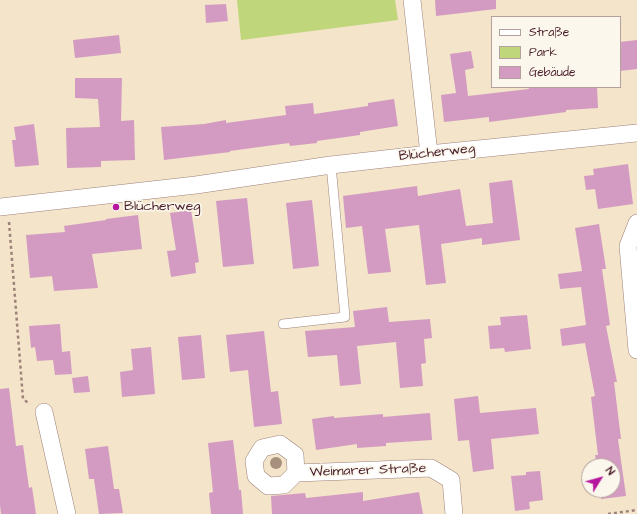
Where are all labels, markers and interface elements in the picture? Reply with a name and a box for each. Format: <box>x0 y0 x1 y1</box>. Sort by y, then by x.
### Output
legend <box>491 16 621 88</box>
text: Straße <box>529 24 569 41</box>
text: Park <box>529 44 557 61</box>
text: Gebäude <box>529 64 575 81</box>
street label: Blücherweg <box>398 141 476 165</box>
place label: Blücherweg <box>124 199 200 215</box>
marker: Blücherweg <box>111 202 121 212</box>
north arrow <box>581 458 621 498</box>
street label: Weimarer Straße <box>309 461 427 481</box>
text: N <box>602 464 618 478</box>

